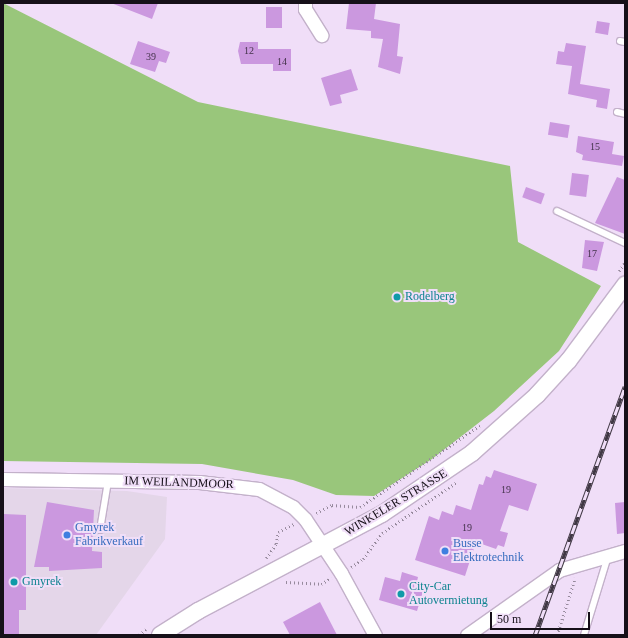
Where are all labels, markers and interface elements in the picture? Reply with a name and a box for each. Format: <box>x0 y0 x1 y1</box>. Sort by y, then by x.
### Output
house number: 12 <box>244 45 254 57</box>
house number: 39 <box>146 51 156 63</box>
house number: 14 <box>277 56 287 68</box>
house number: 15 <box>590 141 600 153</box>
house number: 17 <box>587 248 597 260</box>
place label: Rodelberg <box>405 290 455 304</box>
marker: Rodelberg <box>392 292 402 302</box>
street label: WINKELER STRASSE <box>342 467 450 539</box>
street label: IM WEILANDMOOR <box>124 474 234 492</box>
house number: 19 <box>501 484 511 496</box>
place label: Gmyrek Fabrikverkauf <box>75 521 143 549</box>
house number: 19 <box>462 522 472 534</box>
marker: Gmyrek Fabrikverkauf <box>62 530 72 540</box>
place label: Busse Elektrotechnik <box>453 537 524 565</box>
marker: Busse Elektrotechnik <box>440 546 450 556</box>
place label: Gmyrek <box>22 575 61 589</box>
marker: Gmyrek <box>9 577 19 587</box>
place label: City-Car Autovermietung <box>409 580 488 608</box>
marker: City-Car Autovermietung <box>396 589 406 599</box>
scale bar <box>492 604 592 630</box>
text: 50 m <box>497 612 521 626</box>

